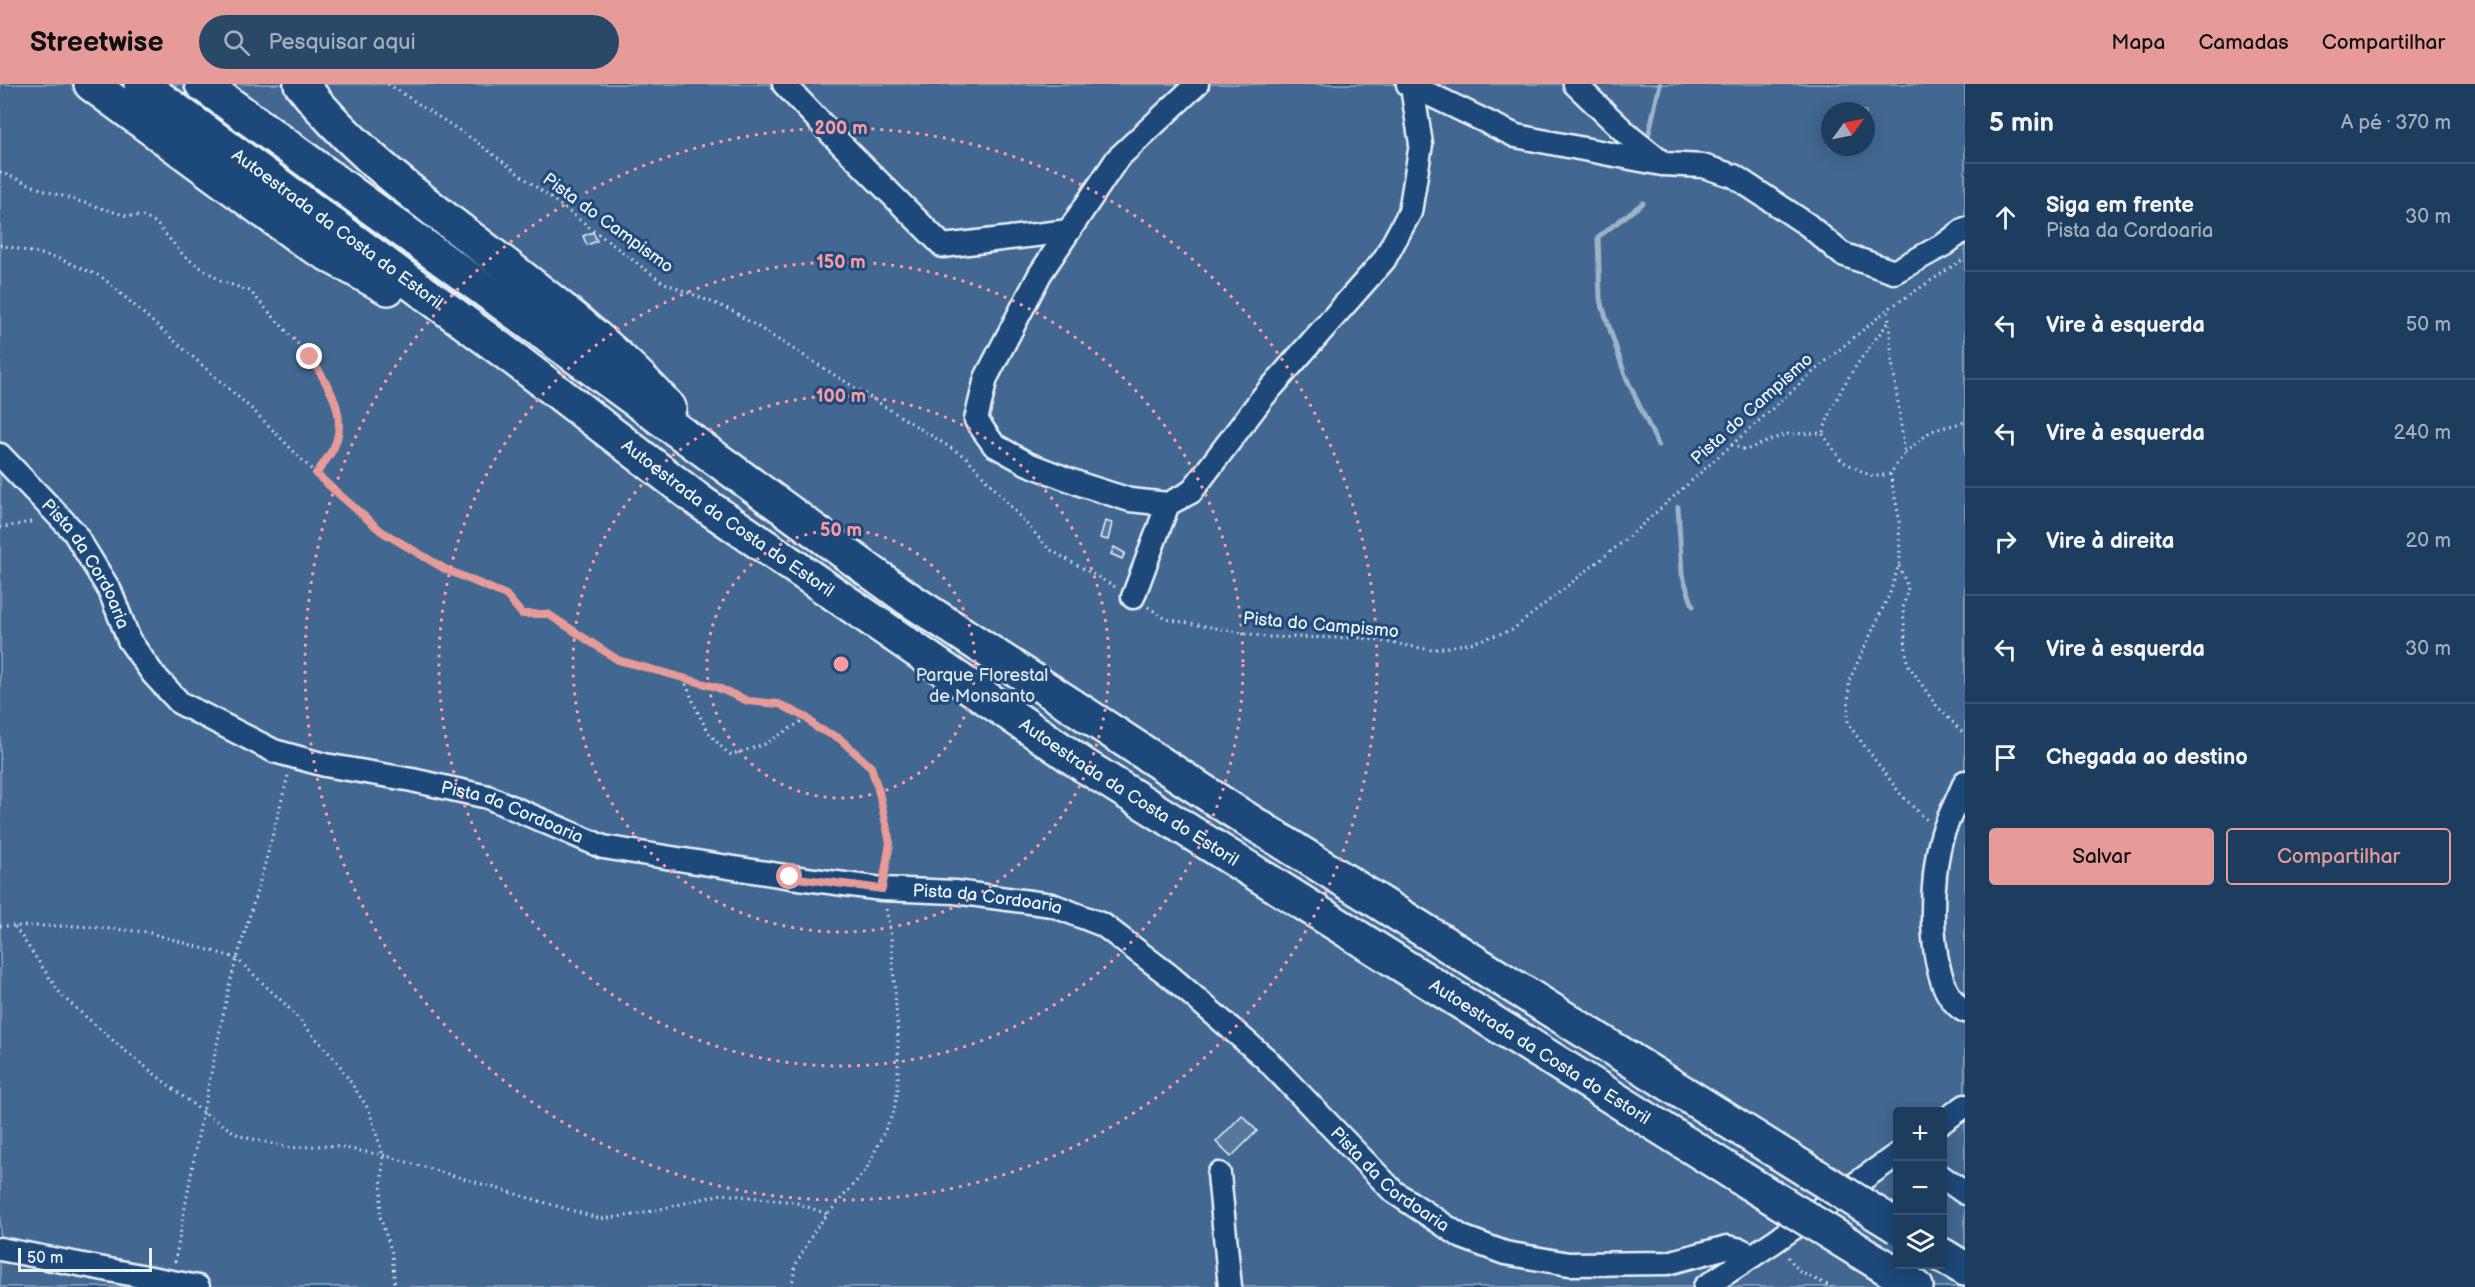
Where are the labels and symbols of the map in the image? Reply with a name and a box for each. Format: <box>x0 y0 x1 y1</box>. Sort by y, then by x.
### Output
north arrow <box>1821 102 1875 156</box>
text: 200 m <box>814 118 868 139</box>
street label: Autoestrada da Costa do Estoril <box>228 144 447 313</box>
street label: Pista do Campismo <box>539 169 677 277</box>
text: 150 m <box>816 252 866 273</box>
route end <box>296 343 322 369</box>
street label: Pista do Campismo <box>1687 349 1817 469</box>
text: 100 m <box>816 386 866 407</box>
street label: Autoestrada da Costa do Estoril <box>617 435 838 601</box>
street label: Pista da Cordoaria <box>37 494 134 632</box>
text: 50 m <box>820 520 862 541</box>
street label: Pista do Campismo <box>1242 608 1400 642</box>
centre of rings <box>831 654 851 674</box>
park label: Parque Florestal de Monsanto <box>916 665 1048 707</box>
street label: Autoestrada da Costa do Estoril <box>1015 714 1243 870</box>
street label: Pista da Cordoaria <box>439 776 587 848</box>
route start <box>776 863 802 889</box>
street label: Pista da Cordoaria <box>912 880 1066 919</box>
street label: Autoestrada da Costa do Estoril <box>1426 975 1654 1129</box>
street label: Pista da Cordoaria <box>1326 1122 1453 1236</box>
scale bar <box>18 1245 152 1272</box>

